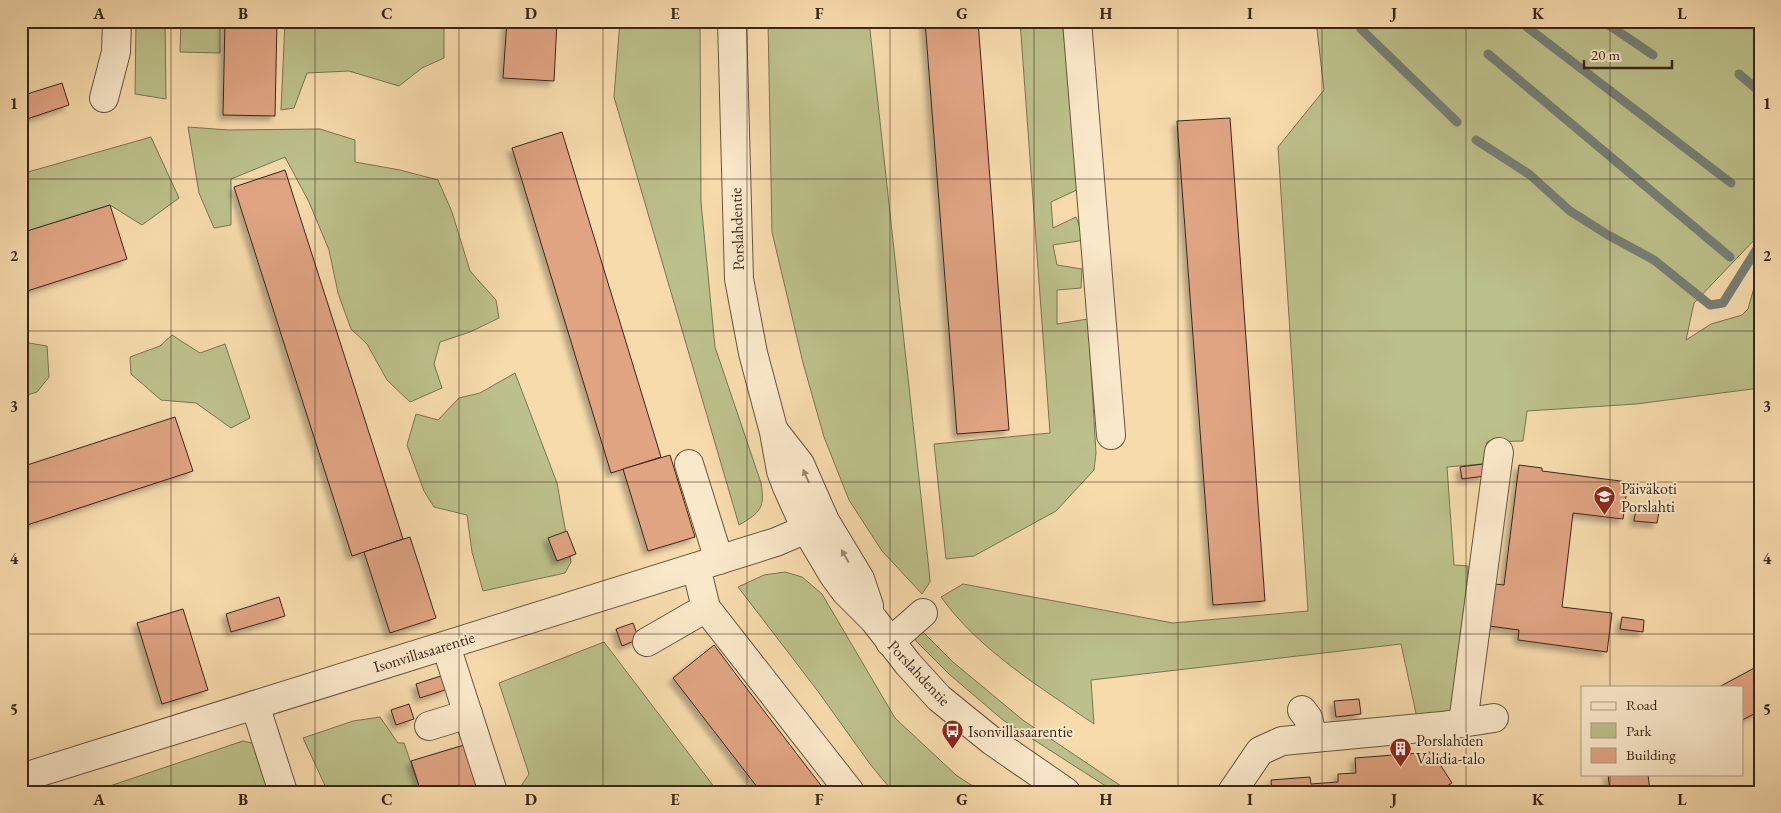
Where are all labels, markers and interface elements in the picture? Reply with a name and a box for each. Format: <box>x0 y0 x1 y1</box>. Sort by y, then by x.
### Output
text: A <box>92 3 105 24</box>
text: B <box>238 3 248 24</box>
text: C <box>381 3 393 24</box>
text: D <box>525 3 537 24</box>
text: E <box>670 3 680 24</box>
text: F <box>815 3 824 24</box>
text: G <box>956 3 968 24</box>
text: H <box>1100 3 1113 24</box>
text: I <box>1247 3 1253 24</box>
text: J <box>1389 3 1397 24</box>
text: K <box>1532 3 1545 24</box>
text: L <box>1677 3 1687 24</box>
scale bar <box>1584 38 1671 70</box>
text: 20 m <box>1591 45 1620 64</box>
text: 1 <box>10 93 18 114</box>
text: 1 <box>1763 93 1771 114</box>
street label: Porslahdentie <box>725 187 749 271</box>
text: 2 <box>10 245 19 266</box>
text: 2 <box>1763 245 1772 266</box>
text: 3 <box>10 396 18 417</box>
text: 3 <box>1763 396 1771 417</box>
one-way arrow <box>801 469 809 483</box>
place label: Päiväkoti Porslahti <box>1621 478 1677 517</box>
school or university icon: Päiväkoti Porslahti <box>1593 485 1617 516</box>
text: 4 <box>10 548 19 569</box>
one-way arrow <box>841 548 849 563</box>
text: 4 <box>1763 548 1772 569</box>
street label: Isonvillasaarentie <box>371 627 477 677</box>
street label: Porslahdentie <box>883 636 955 710</box>
legend <box>1581 686 1744 776</box>
text: Road <box>1626 695 1658 714</box>
text: 5 <box>10 699 18 720</box>
text: 5 <box>1763 699 1771 720</box>
bus stop icon: Isonvillasaarentie <box>940 719 964 750</box>
place label: Isonvillasaarentie <box>968 721 1073 742</box>
text: Park <box>1626 721 1653 740</box>
place label: Porslahden Validia-talo <box>1416 730 1485 769</box>
building icon: Porslahden Validia-talo <box>1388 737 1412 768</box>
text: Building <box>1626 745 1676 764</box>
text: A <box>92 789 105 810</box>
text: B <box>238 789 248 810</box>
text: C <box>381 789 393 810</box>
text: D <box>525 789 537 810</box>
text: E <box>670 789 680 810</box>
text: F <box>815 789 824 810</box>
text: G <box>956 789 968 810</box>
text: H <box>1100 789 1113 810</box>
text: I <box>1247 789 1253 810</box>
text: J <box>1389 789 1397 810</box>
text: K <box>1532 789 1545 810</box>
text: L <box>1677 789 1687 810</box>

